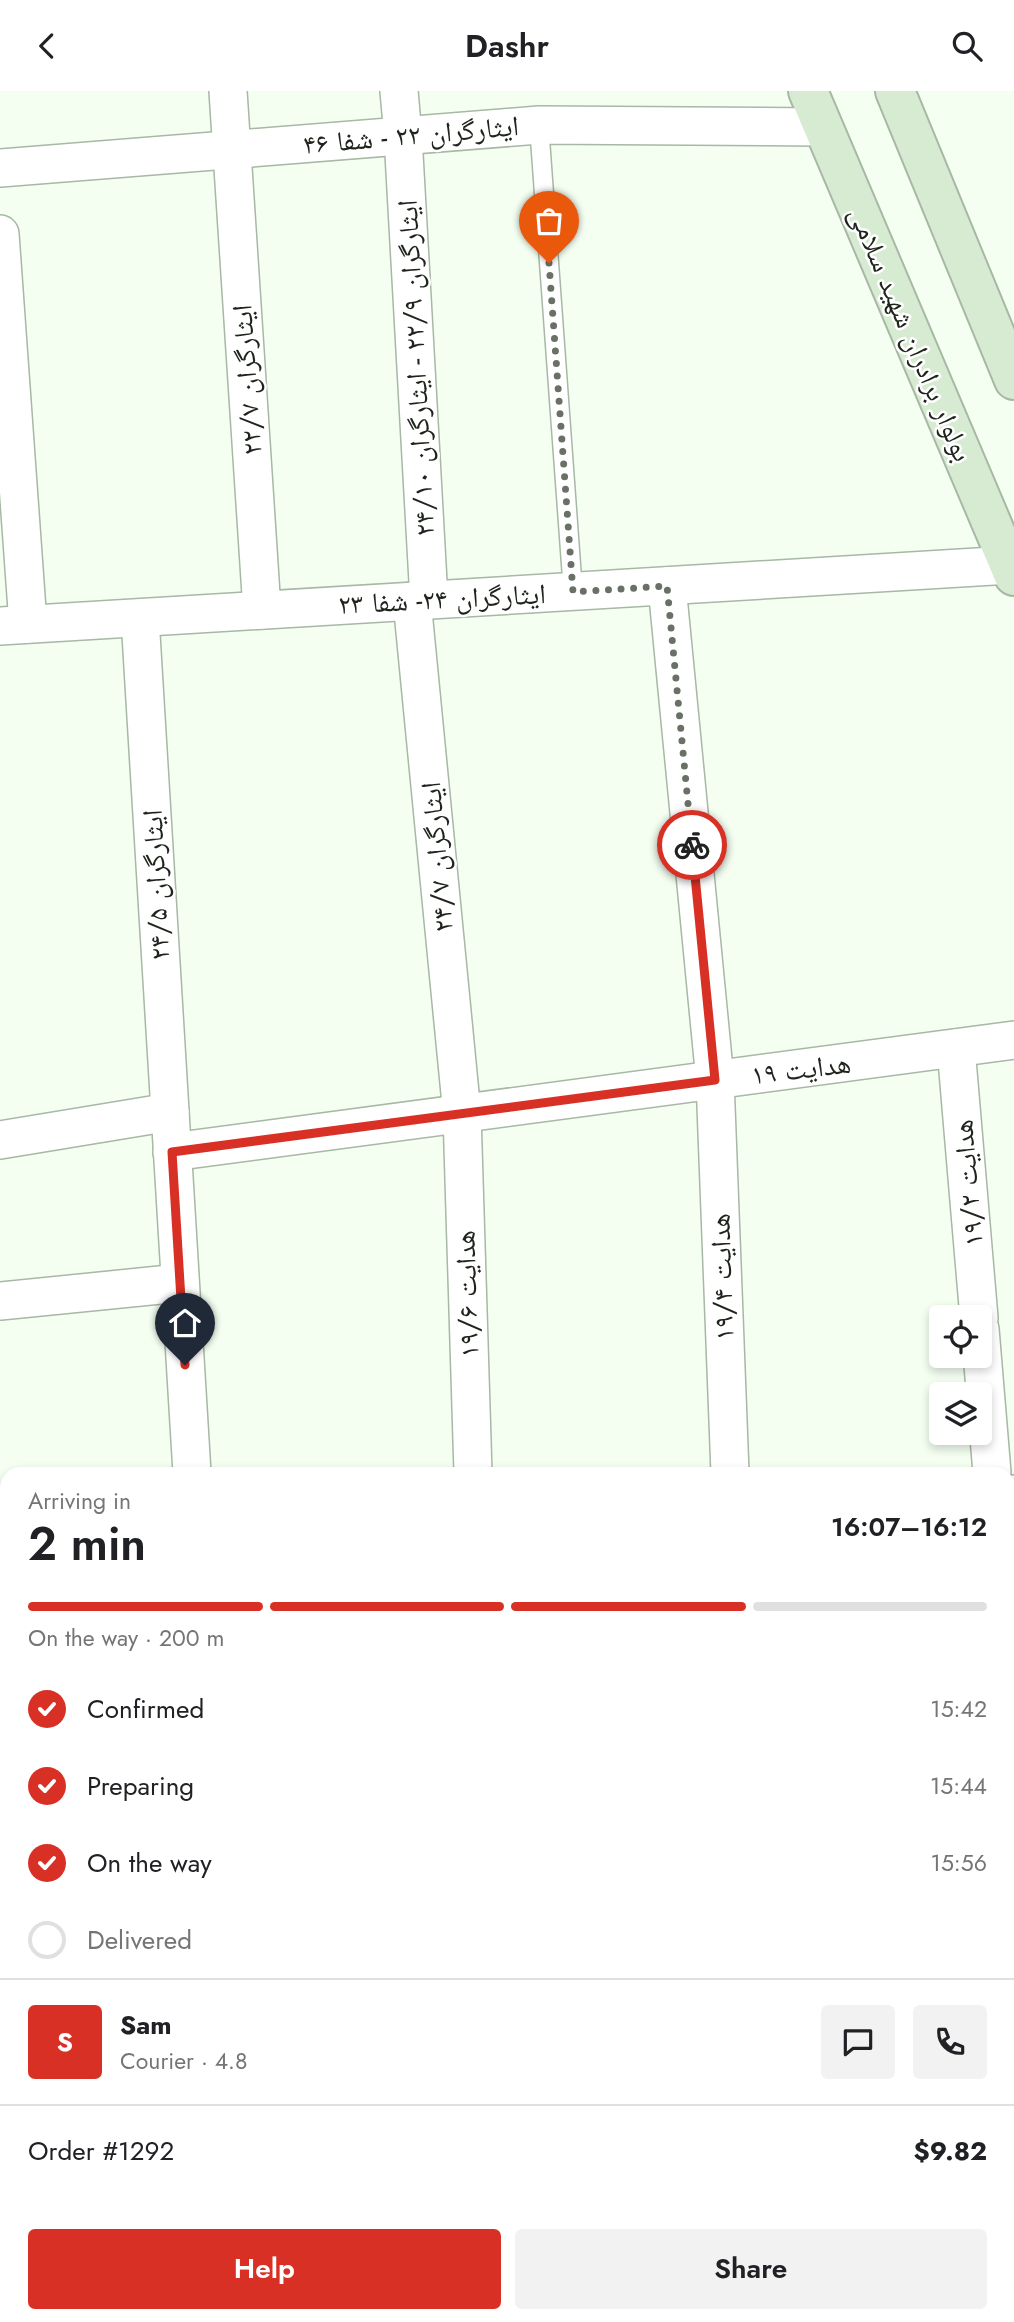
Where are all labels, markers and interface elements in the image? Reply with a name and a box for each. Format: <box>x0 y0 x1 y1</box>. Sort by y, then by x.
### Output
text: Dashr <box>465 23 549 69</box>
icon: back <box>28 27 66 65</box>
icon: search <box>948 27 986 65</box>
street label: ایثارگران ۲۲ - شفا ۴۶ <box>301 105 521 165</box>
pin <box>519 191 579 263</box>
street label: ایثارگران ۲۲/۹ - ایثارگران ۲۴/۱۰ <box>387 199 445 537</box>
street label: بولوار برادران شهید سلامی <box>839 200 983 468</box>
icon: bag <box>530 202 568 240</box>
street label: ایثارگران ۲۲/۷ <box>221 303 273 457</box>
street label: ایثارگران ۲۴- شفا ۲۳ <box>337 573 547 625</box>
street label: ایثارگران ۲۴/۷ <box>410 780 464 934</box>
street label: ایثارگران ۲۴/۵ <box>132 809 180 961</box>
courier <box>657 810 727 880</box>
icon: bike <box>673 826 711 864</box>
street label: هدایت ۱۹ <box>749 1043 853 1095</box>
street label: هدایت ۱۹/۲ <box>942 1118 994 1248</box>
street label: هدایت ۱۹/۴ <box>699 1213 745 1341</box>
street label: هدایت ۱۹/۶ <box>444 1230 490 1358</box>
pin <box>155 1293 215 1365</box>
icon: home <box>166 1304 204 1342</box>
map controls <box>929 1305 992 1445</box>
button: locate <box>929 1305 992 1368</box>
button: layers <box>929 1382 992 1445</box>
text: Arriving in <box>28 1484 131 1518</box>
text: 16:07–16:12 <box>831 1508 987 1546</box>
text: 2 min <box>28 1511 146 1577</box>
text: On the way · 200 m <box>28 1621 224 1655</box>
icon: check <box>28 1690 66 1728</box>
text: Confirmed <box>87 1690 204 1728</box>
text: 15:42 <box>930 1692 987 1726</box>
icon: check <box>28 1767 66 1805</box>
text: Preparing <box>87 1767 194 1805</box>
text: 15:44 <box>930 1769 987 1803</box>
icon: check <box>28 1844 66 1882</box>
text: On the way <box>87 1844 212 1882</box>
text: 15:56 <box>931 1846 987 1880</box>
text: Delivered <box>87 1921 192 1959</box>
button: chat <box>821 2005 895 2079</box>
button: phone <box>913 2005 987 2079</box>
text: Sam <box>120 2006 172 2044</box>
text: S <box>57 2023 73 2061</box>
text: Courier · 4.8 <box>120 2044 248 2078</box>
text: Order #1292 <box>28 2132 174 2170</box>
text: $9.82 <box>914 2132 987 2170</box>
button: Help <box>28 2229 501 2309</box>
button: Share <box>515 2229 987 2309</box>

